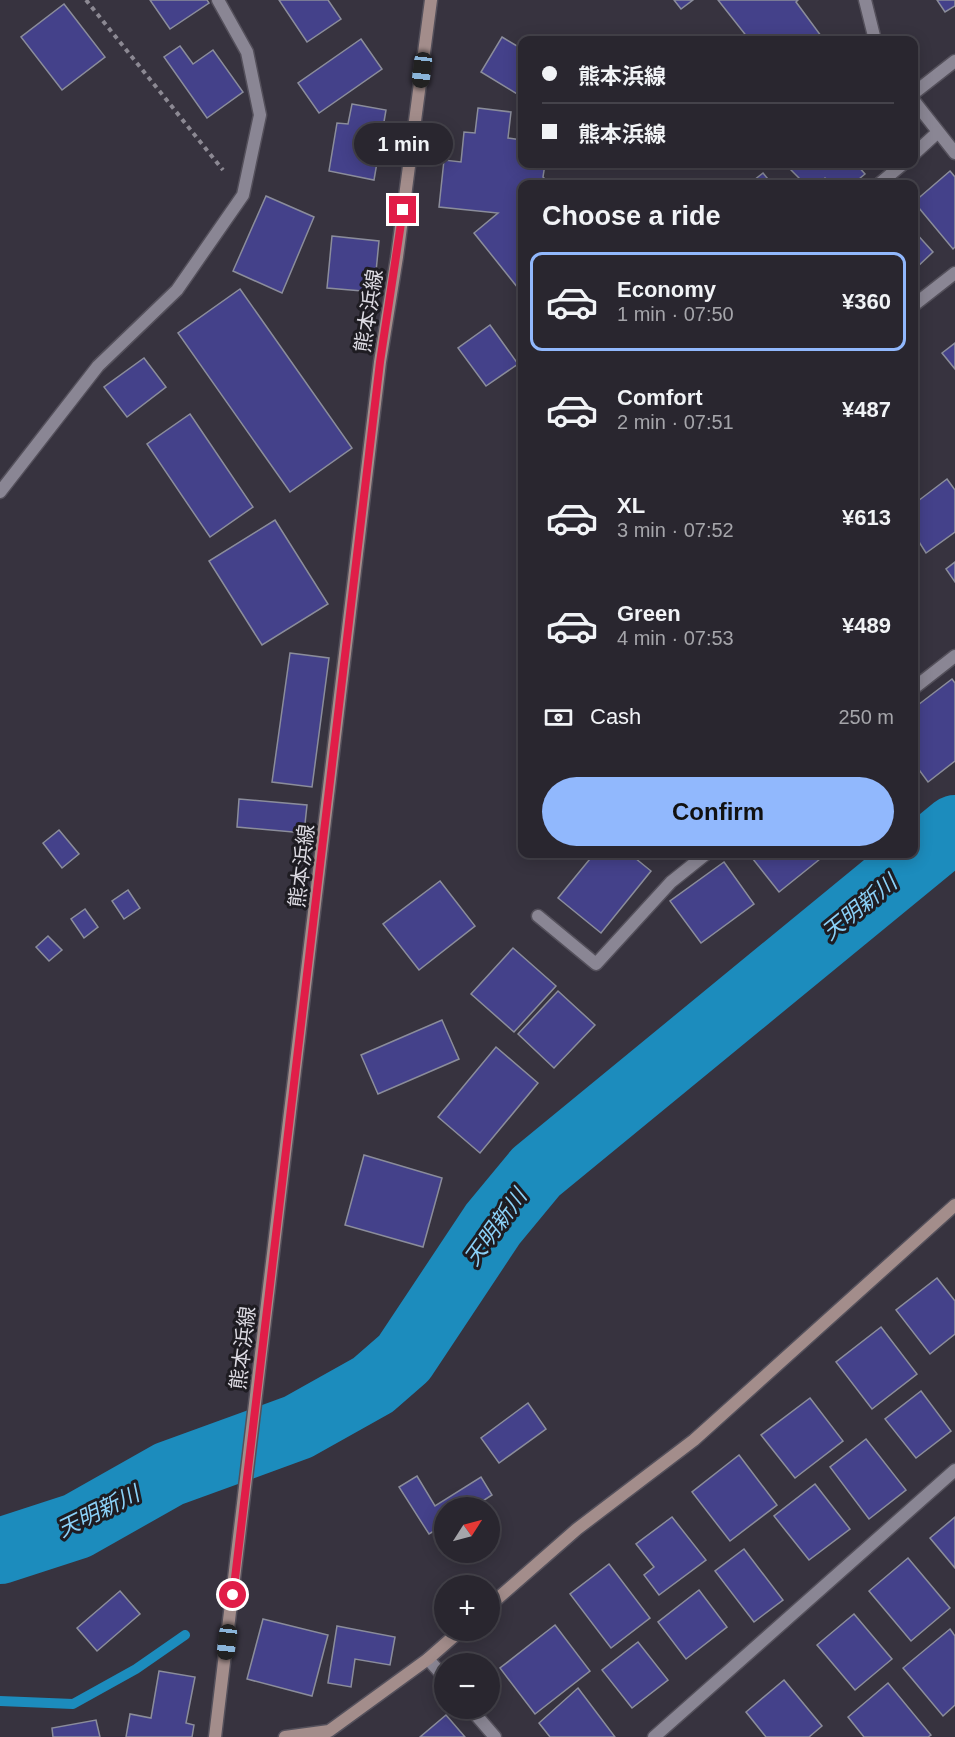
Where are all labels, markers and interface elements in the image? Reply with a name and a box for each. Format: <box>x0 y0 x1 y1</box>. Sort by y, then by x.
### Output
car <box>411 51 433 89</box>
text: 熊本浜線 <box>578 64 666 89</box>
text: 熊本浜線 <box>578 122 666 147</box>
callout: 1 min <box>354 123 452 165</box>
text: 1 min <box>377 133 430 155</box>
route end <box>389 196 416 223</box>
text: Choose a ride <box>542 201 721 231</box>
street label: 熊本浜線 <box>351 268 386 354</box>
icon: car <box>545 275 599 329</box>
text: Economy <box>617 277 716 302</box>
text: ¥360 <box>842 289 891 314</box>
text: 1 min · 07:50 <box>617 303 734 325</box>
icon: car <box>545 383 599 437</box>
text: Comfort <box>617 385 703 410</box>
text: ¥487 <box>842 397 891 422</box>
text: 2 min · 07:51 <box>617 411 734 433</box>
icon: car <box>545 491 599 545</box>
text: XL <box>617 493 645 518</box>
text: ¥613 <box>842 505 891 530</box>
text: 3 min · 07:52 <box>617 519 734 541</box>
icon: car <box>545 599 599 653</box>
text: Green <box>617 601 681 626</box>
text: ¥489 <box>842 613 891 638</box>
text: 4 min · 07:53 <box>617 627 734 649</box>
icon: cash <box>542 701 575 734</box>
text: Cash <box>590 704 641 729</box>
text: 250 m <box>838 706 894 728</box>
button: Confirm <box>542 777 894 846</box>
street label: 熊本浜線 <box>285 823 318 909</box>
water label: 天明新川 <box>817 869 903 945</box>
water label: 天明新川 <box>459 1183 533 1270</box>
street label: 熊本浜線 <box>226 1305 259 1391</box>
water label: 天明新川 <box>53 1480 145 1542</box>
north arrow <box>434 1497 500 1563</box>
map controls <box>434 1497 500 1719</box>
button: + <box>434 1575 500 1641</box>
route start <box>219 1581 246 1608</box>
car <box>216 1623 238 1661</box>
button: − <box>434 1653 500 1719</box>

